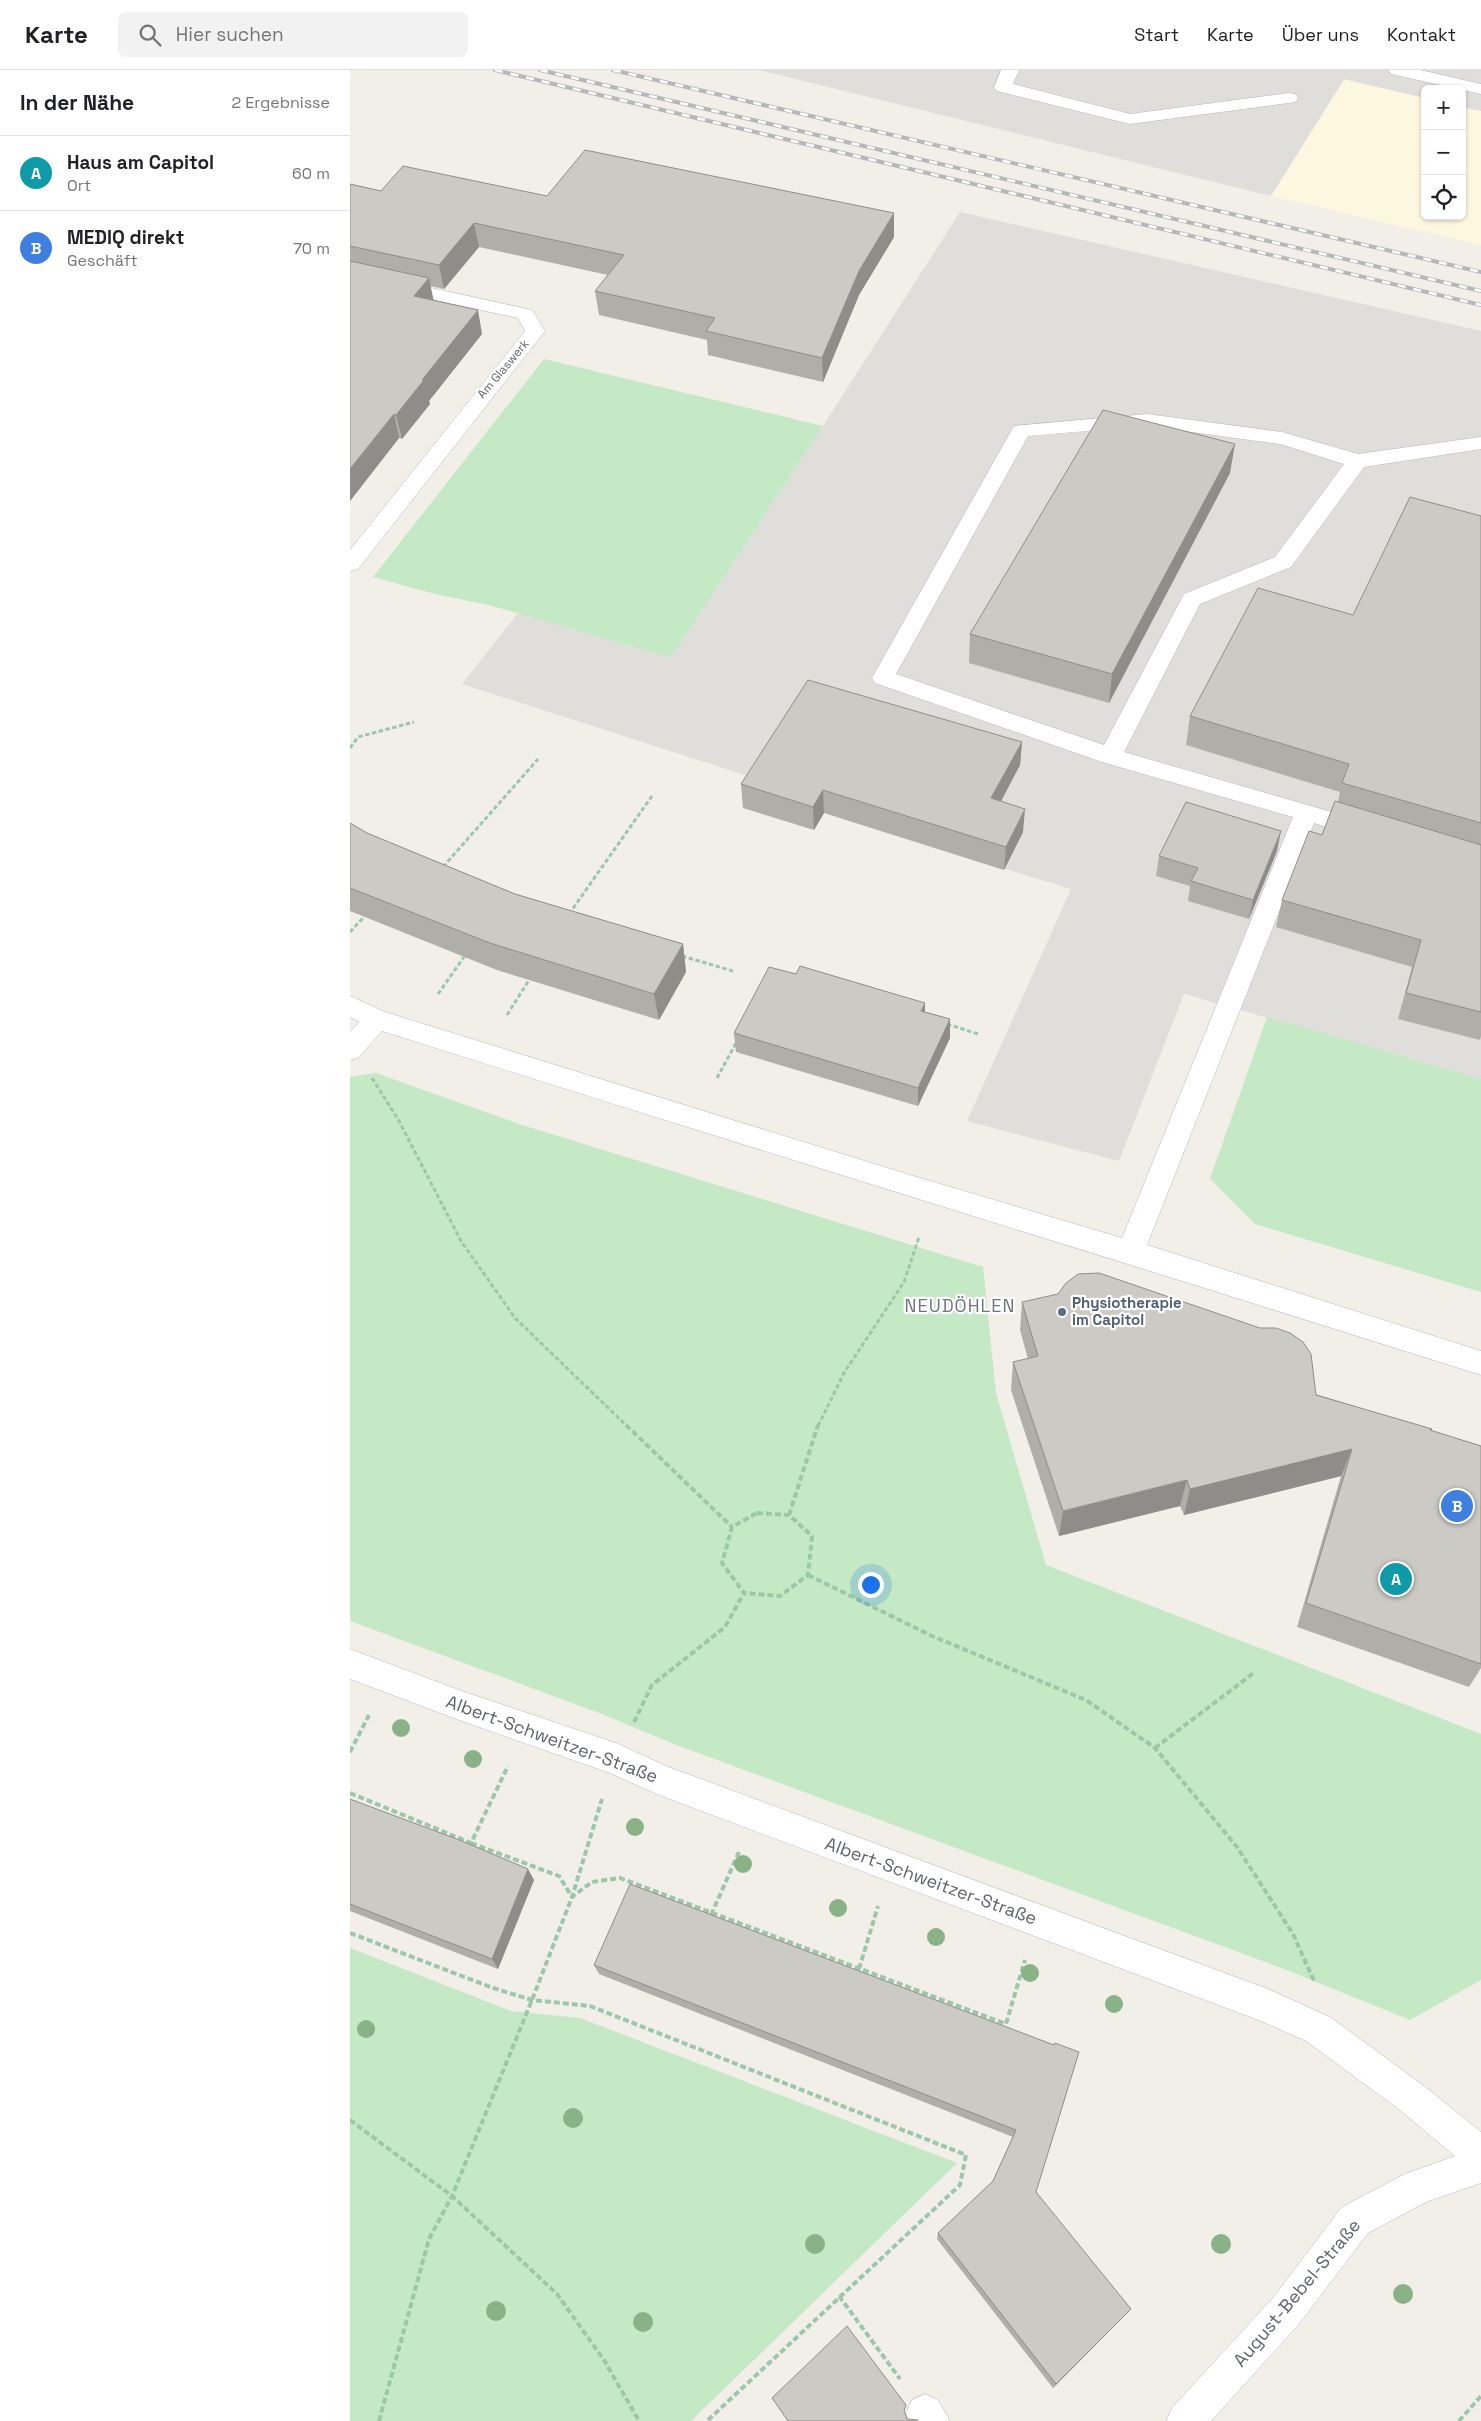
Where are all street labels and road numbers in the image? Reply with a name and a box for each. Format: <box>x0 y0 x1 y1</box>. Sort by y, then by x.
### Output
street label: Am Glaswerk <box>474 336 533 402</box>
street label: Albert-Schweitzer-Straße <box>443 1689 661 1788</box>
street label: Albert-Schweitzer-Straße <box>822 1831 1040 1930</box>
street label: August-Bebel-Straße <box>1228 2214 1365 2371</box>

